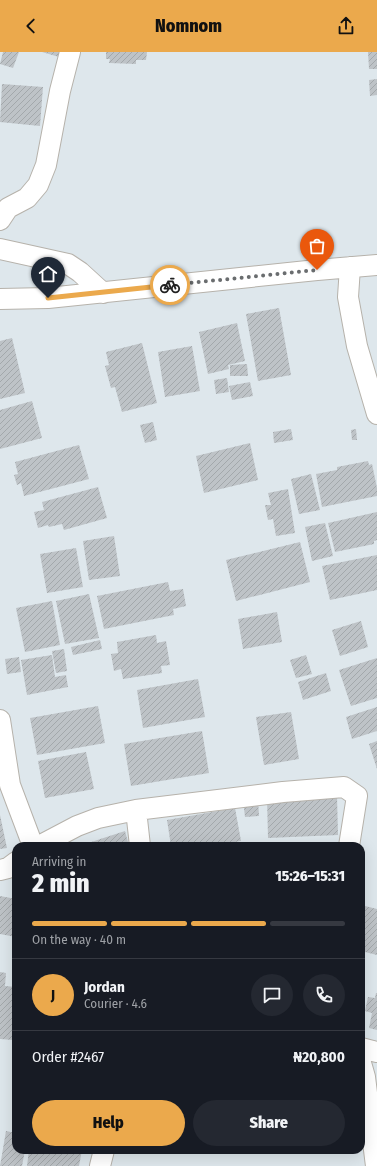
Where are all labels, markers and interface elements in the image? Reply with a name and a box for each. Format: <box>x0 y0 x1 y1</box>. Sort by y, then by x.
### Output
icon: back <box>20 15 42 37</box>
text: Nomnom <box>155 15 222 37</box>
icon: share <box>335 15 357 37</box>
pin <box>300 229 334 270</box>
icon: bag <box>306 235 328 257</box>
pin <box>31 257 65 298</box>
icon: home <box>37 263 59 285</box>
courier <box>150 265 190 305</box>
icon: bike <box>159 274 181 296</box>
text: Arriving in <box>32 854 86 869</box>
text: 15:26–15:31 <box>275 867 345 885</box>
text: 2 min <box>32 868 90 899</box>
text: On the way · 40 m <box>32 932 126 947</box>
button: chat <box>251 974 293 1016</box>
button: phone <box>303 974 345 1016</box>
text: Jordan <box>84 978 125 996</box>
text: J <box>51 986 55 1004</box>
text: Courier · 4.6 <box>84 996 147 1011</box>
text: Order #2467 <box>32 1048 104 1066</box>
text: ₦20,800 <box>293 1048 345 1066</box>
button: Help <box>32 1100 185 1146</box>
button: Share <box>193 1100 345 1146</box>

